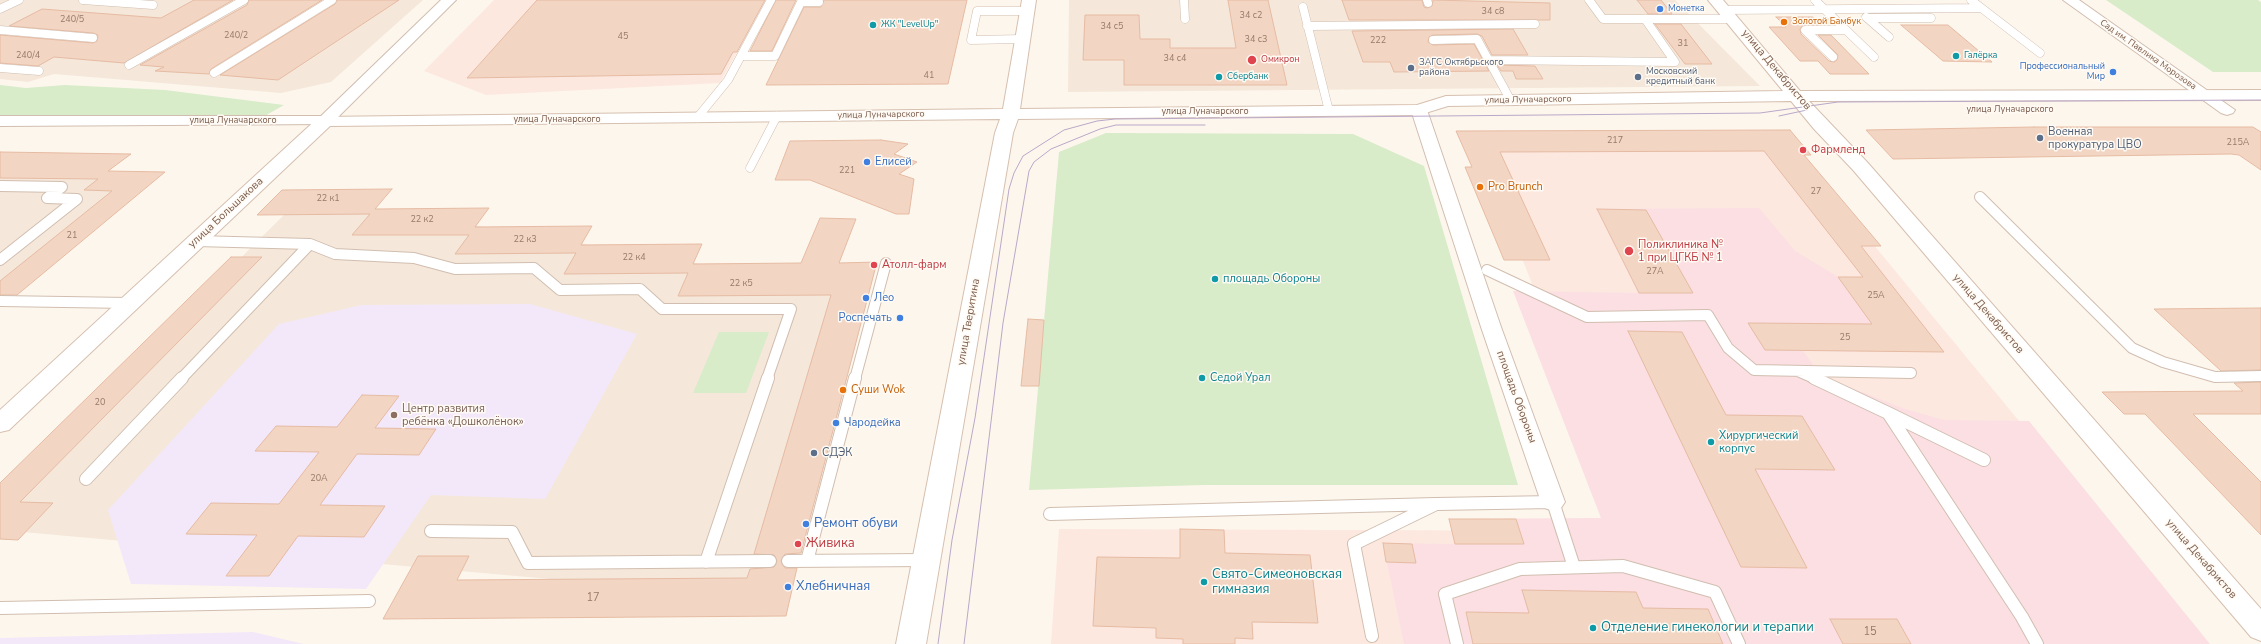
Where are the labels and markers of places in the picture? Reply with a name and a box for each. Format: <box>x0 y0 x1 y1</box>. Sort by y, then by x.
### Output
marker: Монетка <box>1655 4 1665 14</box>
place label: Монетка <box>1668 4 1705 14</box>
marker: Золотой Бамбук <box>1779 17 1789 27</box>
place label: Золотой Бамбук <box>1792 17 1861 27</box>
marker: ЖК "LevelUp" <box>868 20 878 30</box>
place label: ЖК "LevelUp" <box>881 20 938 30</box>
marker: Галёрка <box>1951 51 1961 61</box>
place label: Галёрка <box>1964 51 1997 61</box>
marker: Омикрон <box>1246 54 1258 66</box>
place label: Омикрон <box>1261 55 1300 65</box>
place label: ЗАГС Октябрьского района <box>1419 58 1503 79</box>
place label: Профессиональный Мир <box>2020 62 2105 83</box>
marker: ЗАГС Октябрьского района <box>1406 63 1416 73</box>
place label: Московский кредитный банк <box>1646 67 1715 88</box>
marker: Профессиональный Мир <box>2108 67 2118 77</box>
marker: Сбербанк <box>1214 72 1224 82</box>
place label: Сбербанк <box>1227 72 1268 82</box>
marker: Московский кредитный банк <box>1633 72 1643 82</box>
place label: Военная прокуратура ЦВО <box>2048 125 2142 151</box>
marker: Военная прокуратура ЦВО <box>2035 133 2045 143</box>
place label: Фармленд <box>1811 143 1865 157</box>
marker: Фармленд <box>1798 145 1808 155</box>
place label: Елисей <box>875 155 912 169</box>
marker: Елисей <box>862 157 872 167</box>
place label: Pro Brunch <box>1488 180 1543 194</box>
marker: Pro Brunch <box>1475 182 1485 192</box>
place label: Поликлиника № 1 при ЦГКБ № 1 <box>1638 238 1723 264</box>
marker: Поликлиника № 1 при ЦГКБ № 1 <box>1623 245 1635 257</box>
place label: Атолл-фарм <box>882 258 946 272</box>
marker: Атолл-фарм <box>869 260 879 270</box>
place label: площадь Обороны <box>1223 272 1320 286</box>
marker: площадь Обороны <box>1210 274 1220 284</box>
place label: Лео <box>874 291 894 305</box>
marker: Лео <box>861 293 871 303</box>
place label: Роспечать <box>839 311 892 325</box>
marker: Роспечать <box>895 313 905 323</box>
place label: Седой Урал <box>1210 371 1271 385</box>
marker: Седой Урал <box>1197 373 1207 383</box>
place label: Суши Wok <box>851 383 905 397</box>
marker: Суши Wok <box>838 385 848 395</box>
place label: Центр развития ребёнка «Дошколёнок» <box>402 402 524 428</box>
marker: Центр развития ребёнка «Дошколёнок» <box>389 410 399 420</box>
place label: Чародейка <box>844 416 901 430</box>
marker: Чародейка <box>831 418 841 428</box>
place label: Хирургический корпус <box>1719 429 1798 455</box>
marker: Хирургический корпус <box>1706 437 1716 447</box>
place label: СДЭК <box>822 446 852 460</box>
marker: СДЭК <box>809 448 819 458</box>
place label: Ремонт обуви <box>814 516 898 532</box>
marker: Ремонт обуви <box>801 519 811 529</box>
place label: Живика <box>806 536 855 552</box>
marker: Живика <box>793 539 803 549</box>
place label: Свято-Симеоновская гимназия <box>1212 567 1342 598</box>
marker: Свято-Симеоновская гимназия <box>1199 577 1209 587</box>
place label: Хлебничная <box>796 579 870 595</box>
marker: Хлебничная <box>783 582 793 592</box>
place label: Отделение гинекологии и терапии <box>1601 620 1814 636</box>
marker: Отделение гинекологии и терапии <box>1588 623 1598 633</box>

